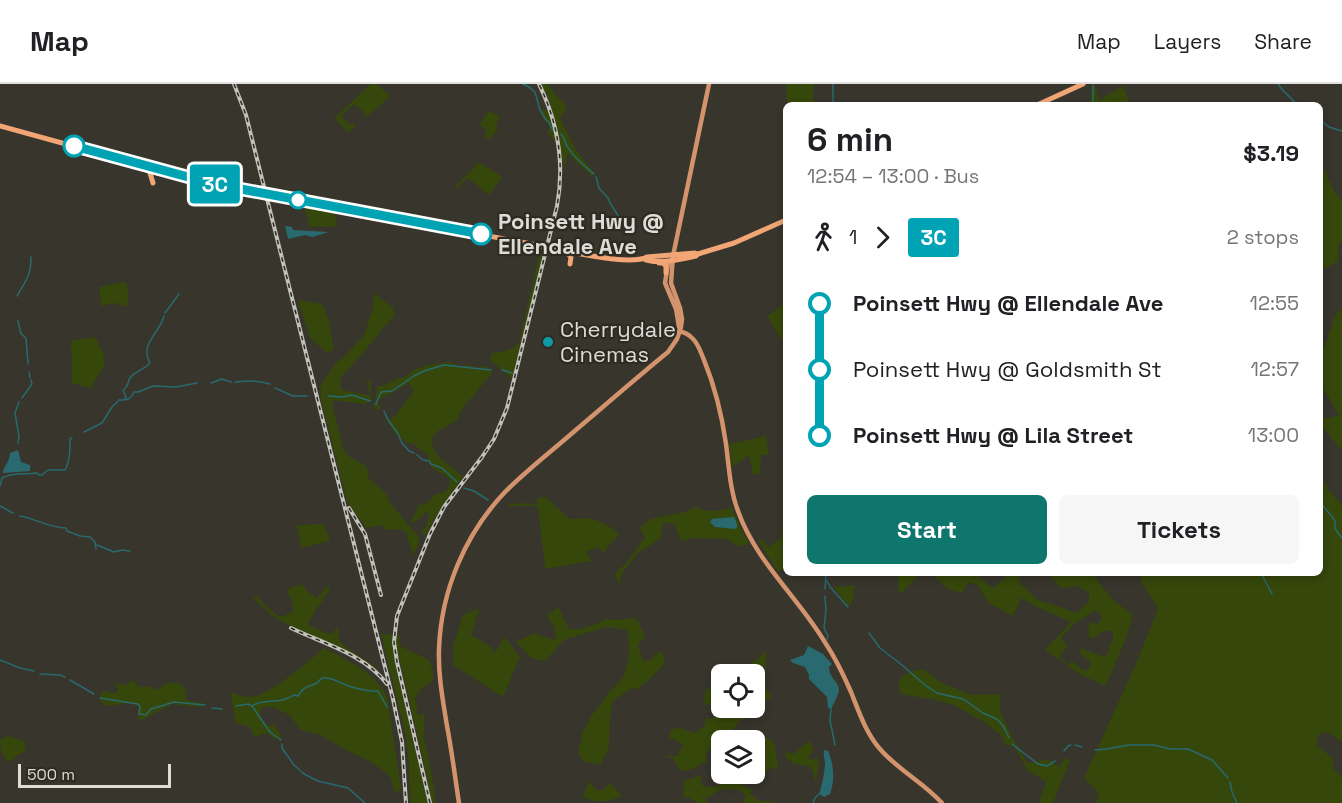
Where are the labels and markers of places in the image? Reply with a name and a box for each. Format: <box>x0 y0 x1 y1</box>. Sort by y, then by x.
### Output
unlabelled marker <box>63 135 85 157</box>
unlabelled marker <box>289 191 307 209</box>
place label: Poinsett Hwy @ Ellendale Ave <box>498 207 664 260</box>
marker: Poinsett Hwy @ Ellendale Ave <box>470 223 492 245</box>
place label: Cherrydale Cinemas <box>560 315 676 368</box>
marker: Cherrydale Cinemas <box>541 335 555 349</box>

